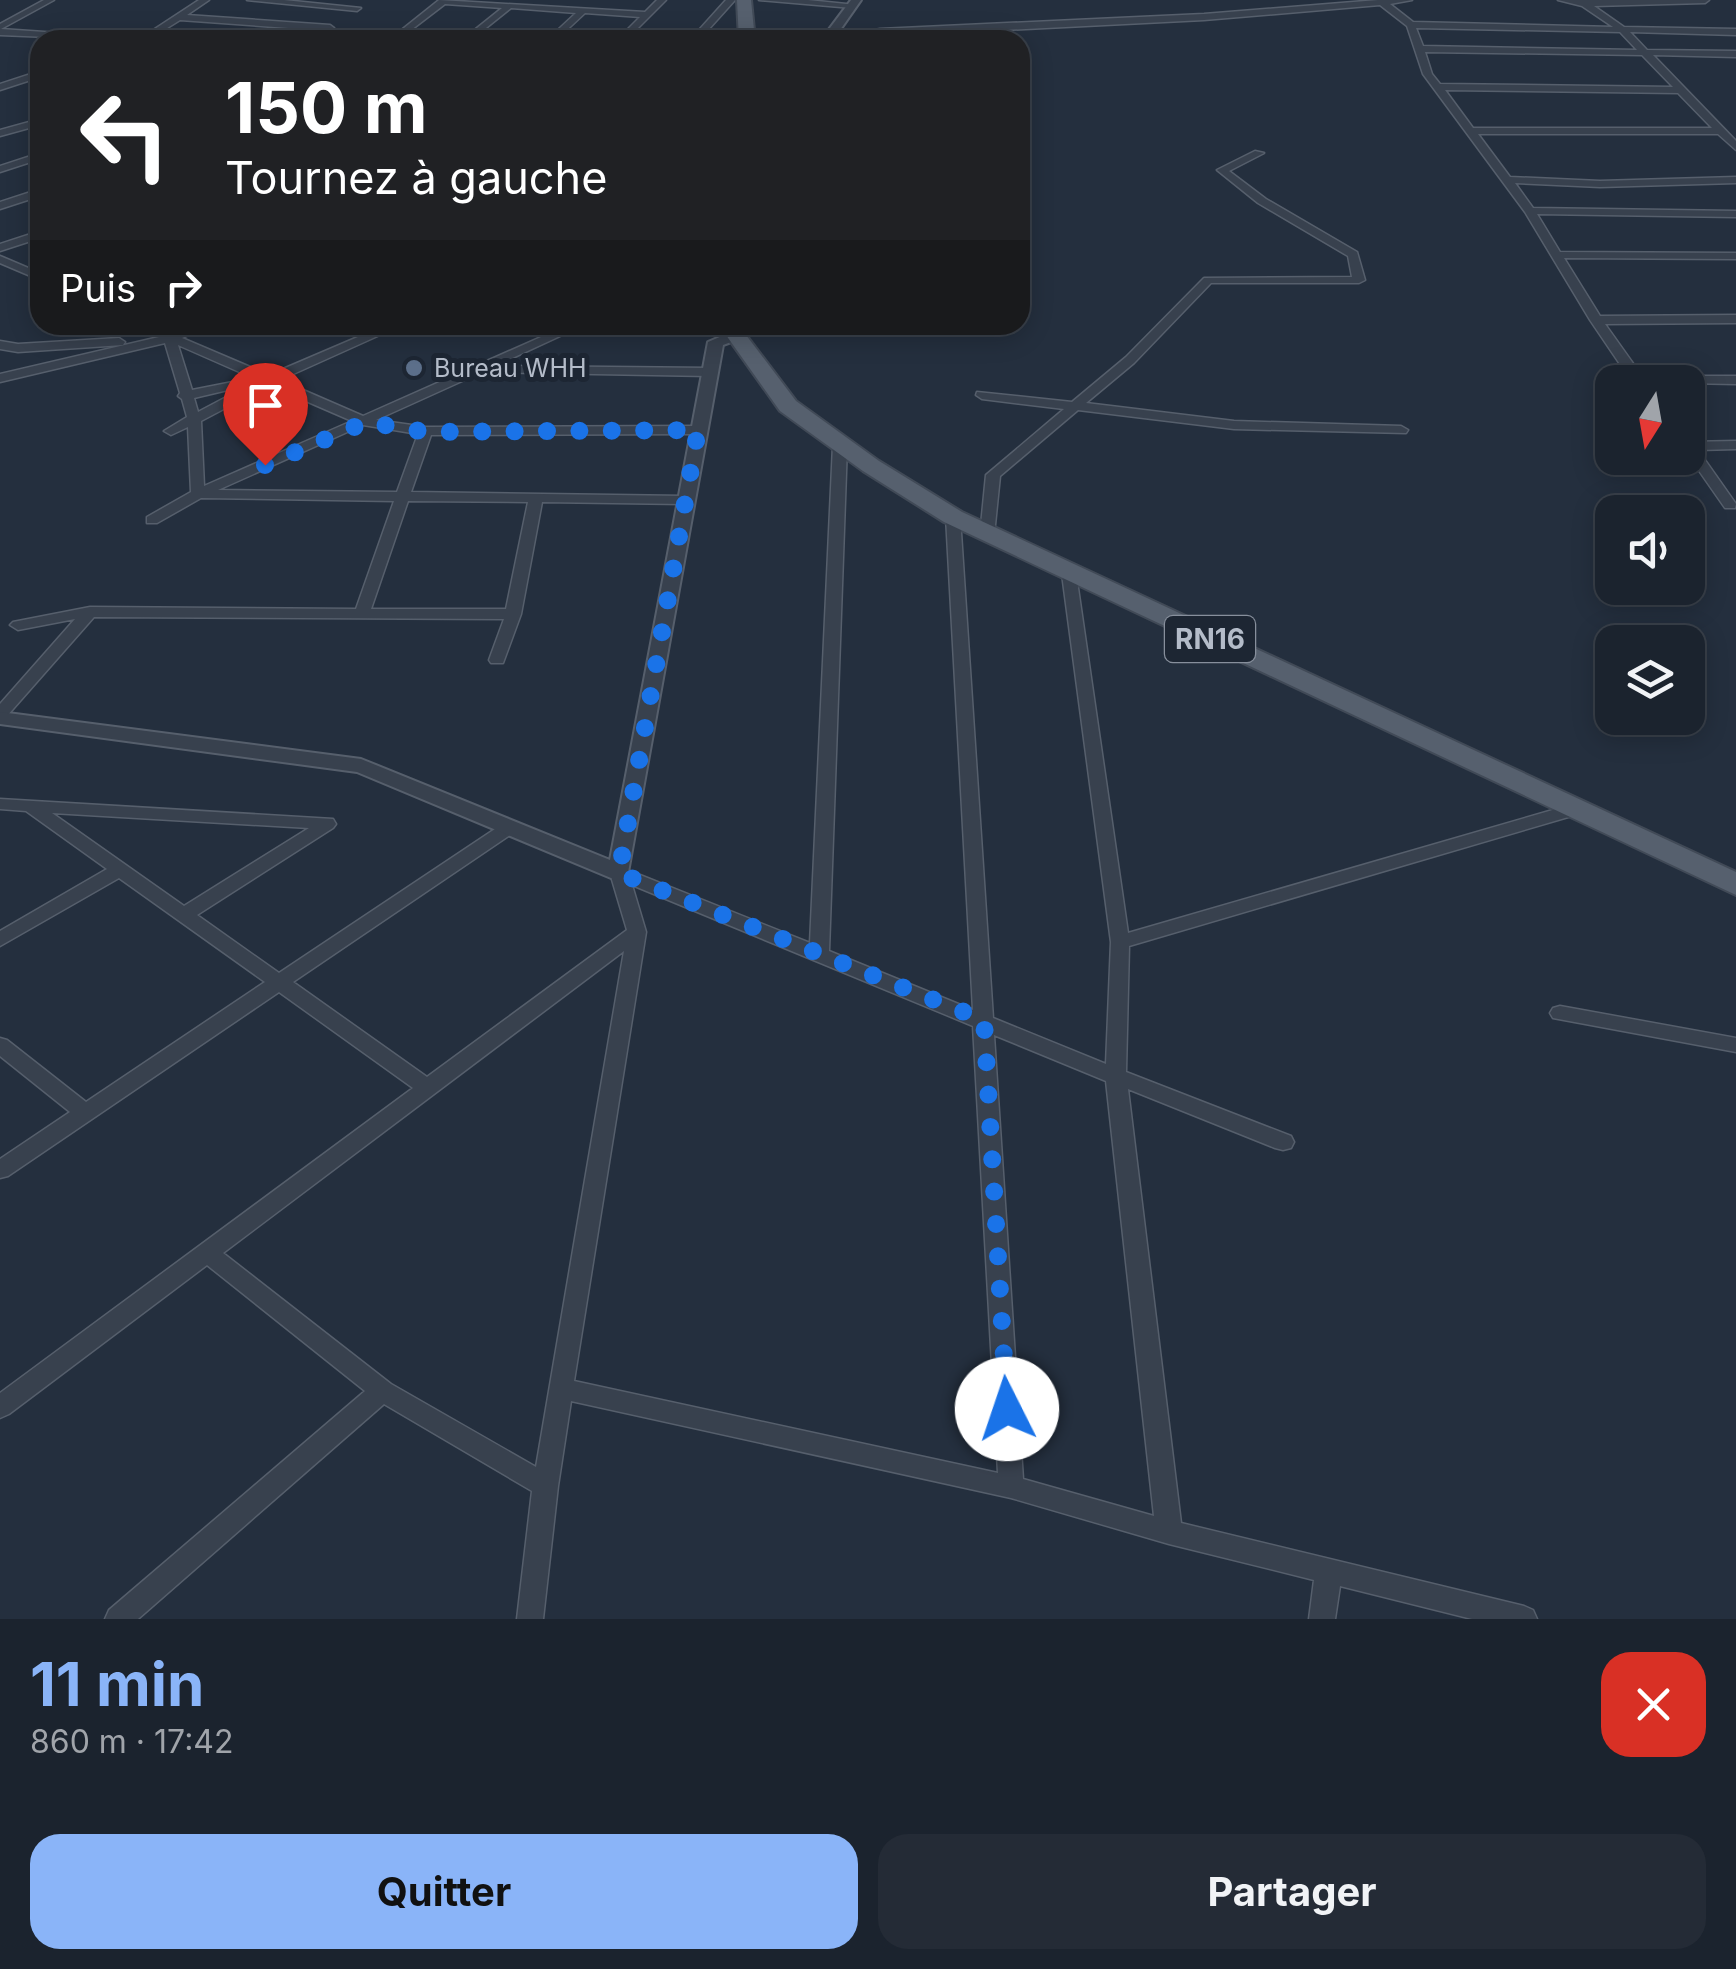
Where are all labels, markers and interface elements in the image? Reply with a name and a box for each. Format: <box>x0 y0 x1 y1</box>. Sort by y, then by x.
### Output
text: 150 m <box>225 65 428 150</box>
icon: left <box>60 70 190 200</box>
text: Tournez à gauche <box>225 150 607 205</box>
icon: right <box>156 260 211 315</box>
text: Puis <box>60 265 136 311</box>
place label: Bureau WHH <box>434 353 587 383</box>
marker: Bureau WHH <box>403 357 425 379</box>
pin <box>223 363 308 466</box>
north arrow <box>1595 365 1705 475</box>
map controls <box>1595 365 1705 735</box>
icon: arrive <box>238 378 293 433</box>
button: sound <box>1595 495 1705 605</box>
road number: RN16 <box>1165 616 1255 662</box>
button: layers <box>1595 625 1705 735</box>
position arrow <box>955 1357 1059 1461</box>
text: 11 min <box>30 1648 204 1720</box>
button: close <box>1601 1652 1706 1757</box>
text: 860 m · 17:42 <box>30 1722 234 1761</box>
button: Quitter <box>30 1834 858 1949</box>
button: Partager <box>878 1834 1706 1949</box>

